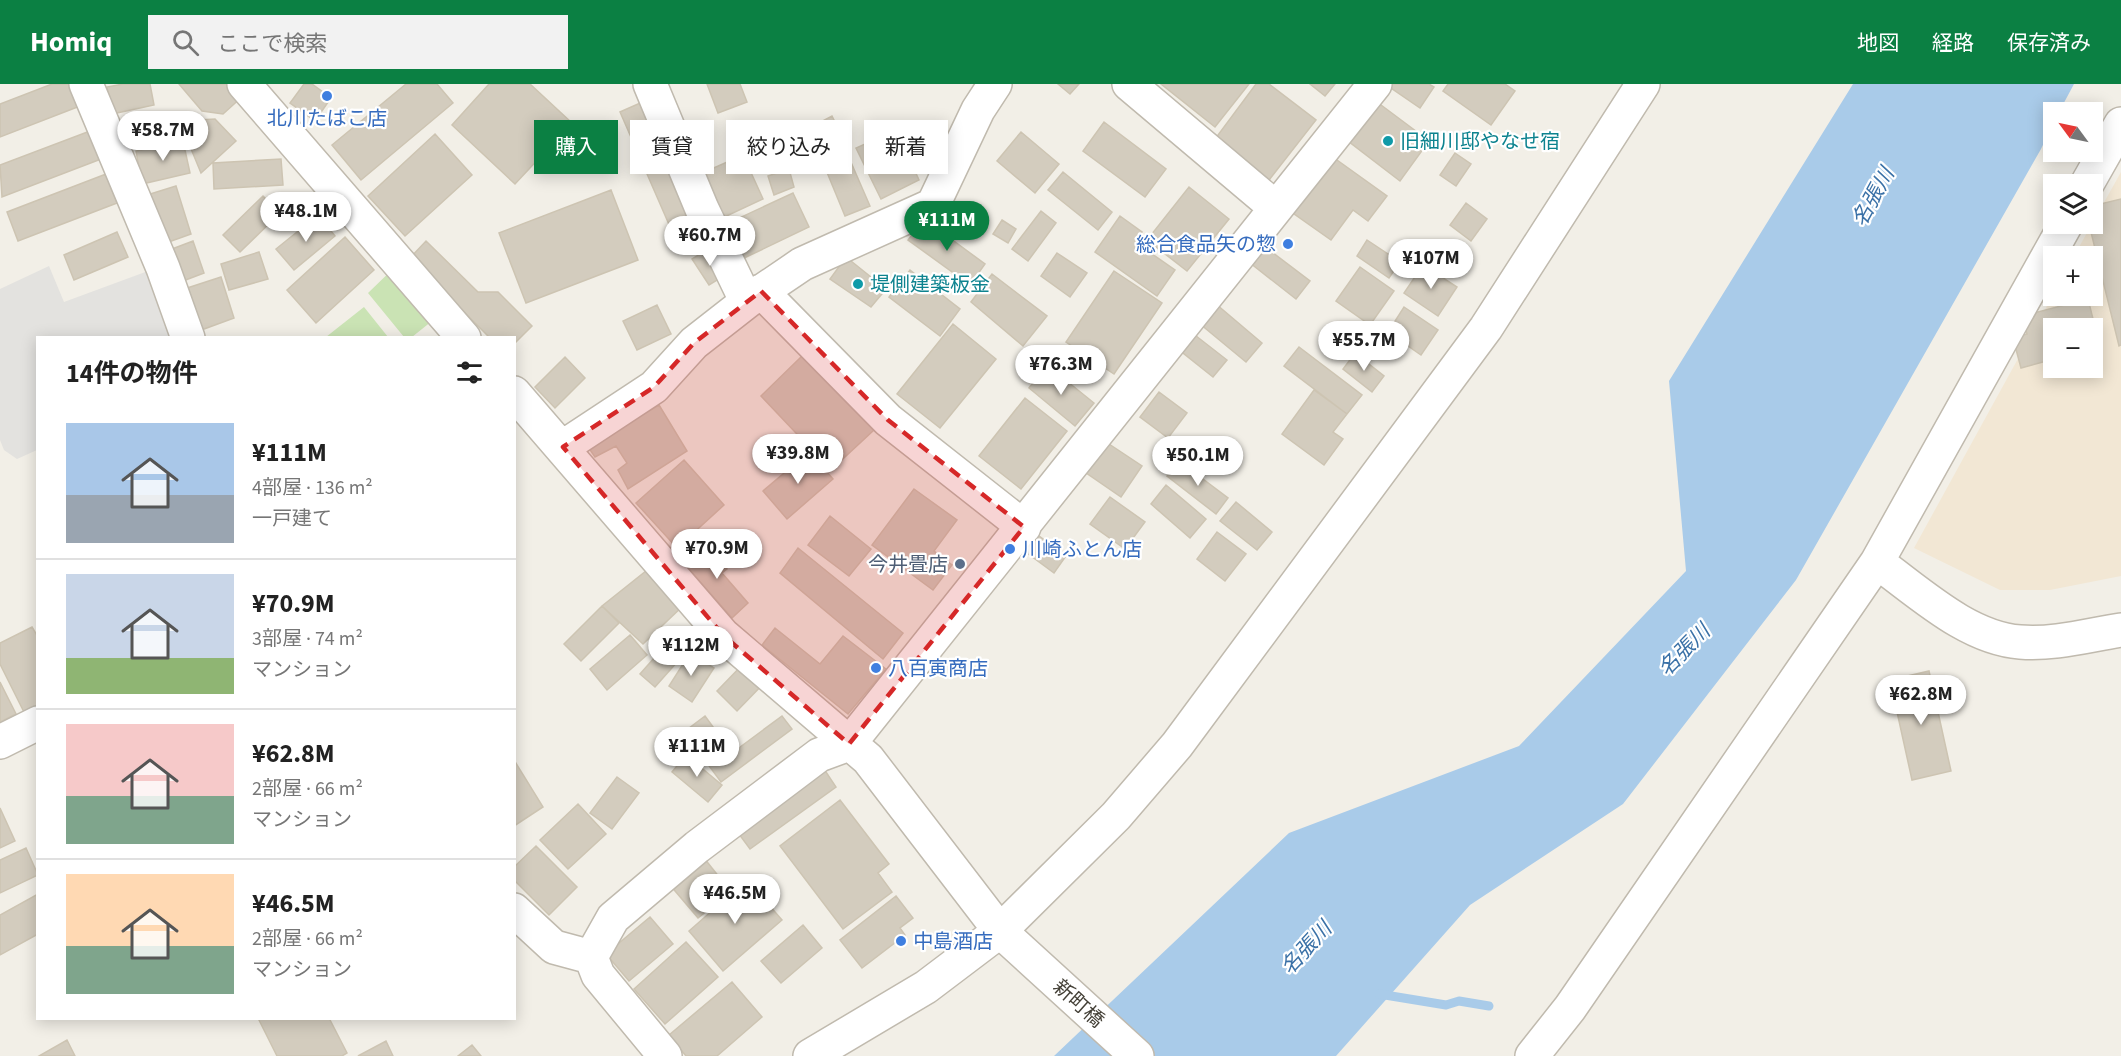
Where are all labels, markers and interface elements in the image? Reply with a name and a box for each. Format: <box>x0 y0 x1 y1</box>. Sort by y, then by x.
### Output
search box <box>148 15 568 69</box>
text: Homiq <box>30 22 112 62</box>
icon: search <box>169 26 202 59</box>
text: ここで検索 <box>217 28 327 60</box>
text: 地図 <box>1857 28 1899 58</box>
text: 経路 <box>1932 28 1974 58</box>
text: 保存済み <box>2007 28 2091 58</box>
marker: 北川たばこ店 <box>320 89 334 103</box>
north arrow <box>2043 102 2103 162</box>
map controls <box>2043 102 2103 378</box>
place label: 北川たばこ店 <box>267 105 387 133</box>
pin: ¥58.7M <box>114 111 212 162</box>
text: ¥58.7M <box>131 116 195 144</box>
chip: 購入 <box>534 120 618 174</box>
chip: 賃貸 <box>630 120 714 174</box>
chip: 絞り込み <box>726 120 852 174</box>
chip: 新着 <box>864 120 948 174</box>
place label: 旧細川邸やなせ宿 <box>1400 128 1560 156</box>
marker: 旧細川邸やなせ宿 <box>1381 134 1395 148</box>
water label: 名張川 <box>1845 160 1902 232</box>
button: layers <box>2043 174 2103 234</box>
pin: ¥48.1M <box>257 192 355 243</box>
text: ¥48.1M <box>274 197 338 225</box>
pin: ¥111M <box>905 201 989 252</box>
text: ¥111M <box>918 206 976 234</box>
pin: ¥60.7M <box>661 216 759 267</box>
text: ¥60.7M <box>678 221 742 249</box>
place label: 総合食品矢の惣 <box>1136 231 1276 259</box>
marker: 総合食品矢の惣 <box>1281 237 1295 251</box>
pin: ¥107M <box>1389 239 1473 290</box>
text: ¥107M <box>1402 244 1460 272</box>
button: + <box>2043 246 2103 306</box>
place label: 堤側建築板金 <box>870 271 990 299</box>
marker: 堤側建築板金 <box>851 277 865 291</box>
button: − <box>2043 318 2103 378</box>
pin: ¥55.7M <box>1315 321 1413 372</box>
text: ¥55.7M <box>1332 326 1396 354</box>
pin: ¥76.3M <box>1012 345 1110 396</box>
text: ¥76.3M <box>1029 350 1093 378</box>
text: 14件の物件 <box>66 355 197 392</box>
icon: filters <box>453 356 486 389</box>
text: ¥111M <box>252 434 327 471</box>
pin: ¥39.8M <box>749 434 847 485</box>
pin: ¥50.1M <box>1149 436 1247 487</box>
text: ¥39.8M <box>766 439 830 467</box>
text: ¥50.1M <box>1166 441 1230 469</box>
icon: home <box>114 447 186 519</box>
text: 4部屋 · 136 m² <box>252 474 373 502</box>
text: 一戸建て <box>252 505 332 533</box>
pin: ¥70.9M <box>668 529 766 580</box>
text: ¥70.9M <box>685 534 749 562</box>
place label: 川崎ふとん店 <box>1022 536 1142 564</box>
marker: 川崎ふとん店 <box>1003 542 1017 556</box>
place label: 今井畳店 <box>868 551 948 579</box>
marker: 今井畳店 <box>953 557 967 571</box>
text: ¥70.9M <box>252 585 335 622</box>
icon: home <box>114 598 186 670</box>
water label: 名張川 <box>1651 616 1718 683</box>
text: 3部屋 · 74 m² <box>252 625 363 653</box>
pin: ¥112M <box>649 626 733 677</box>
text: ¥112M <box>662 631 720 659</box>
place label: 八百寅商店 <box>888 655 988 683</box>
text: マンション <box>252 656 352 684</box>
marker: 八百寅商店 <box>869 661 883 675</box>
pin: ¥62.8M <box>1872 675 1970 726</box>
text: ¥62.8M <box>1889 680 1953 708</box>
pin: ¥111M <box>655 727 739 778</box>
text: ¥111M <box>668 732 726 760</box>
text: ¥62.8M <box>252 735 335 772</box>
icon: home <box>114 748 186 820</box>
text: 2部屋 · 66 m² <box>252 775 363 803</box>
text: マンション <box>252 806 352 834</box>
pin: ¥46.5M <box>686 874 784 925</box>
text: ¥46.5M <box>703 879 767 907</box>
text: ¥46.5M <box>252 885 335 922</box>
icon: home <box>114 898 186 970</box>
water label: 名張川 <box>1274 913 1340 981</box>
text: 2部屋 · 66 m² <box>252 925 363 953</box>
place label: 中島酒店 <box>913 928 993 956</box>
marker: 中島酒店 <box>894 934 908 948</box>
text: マンション <box>252 956 352 984</box>
street label: 新町橋 <box>1047 973 1110 1034</box>

